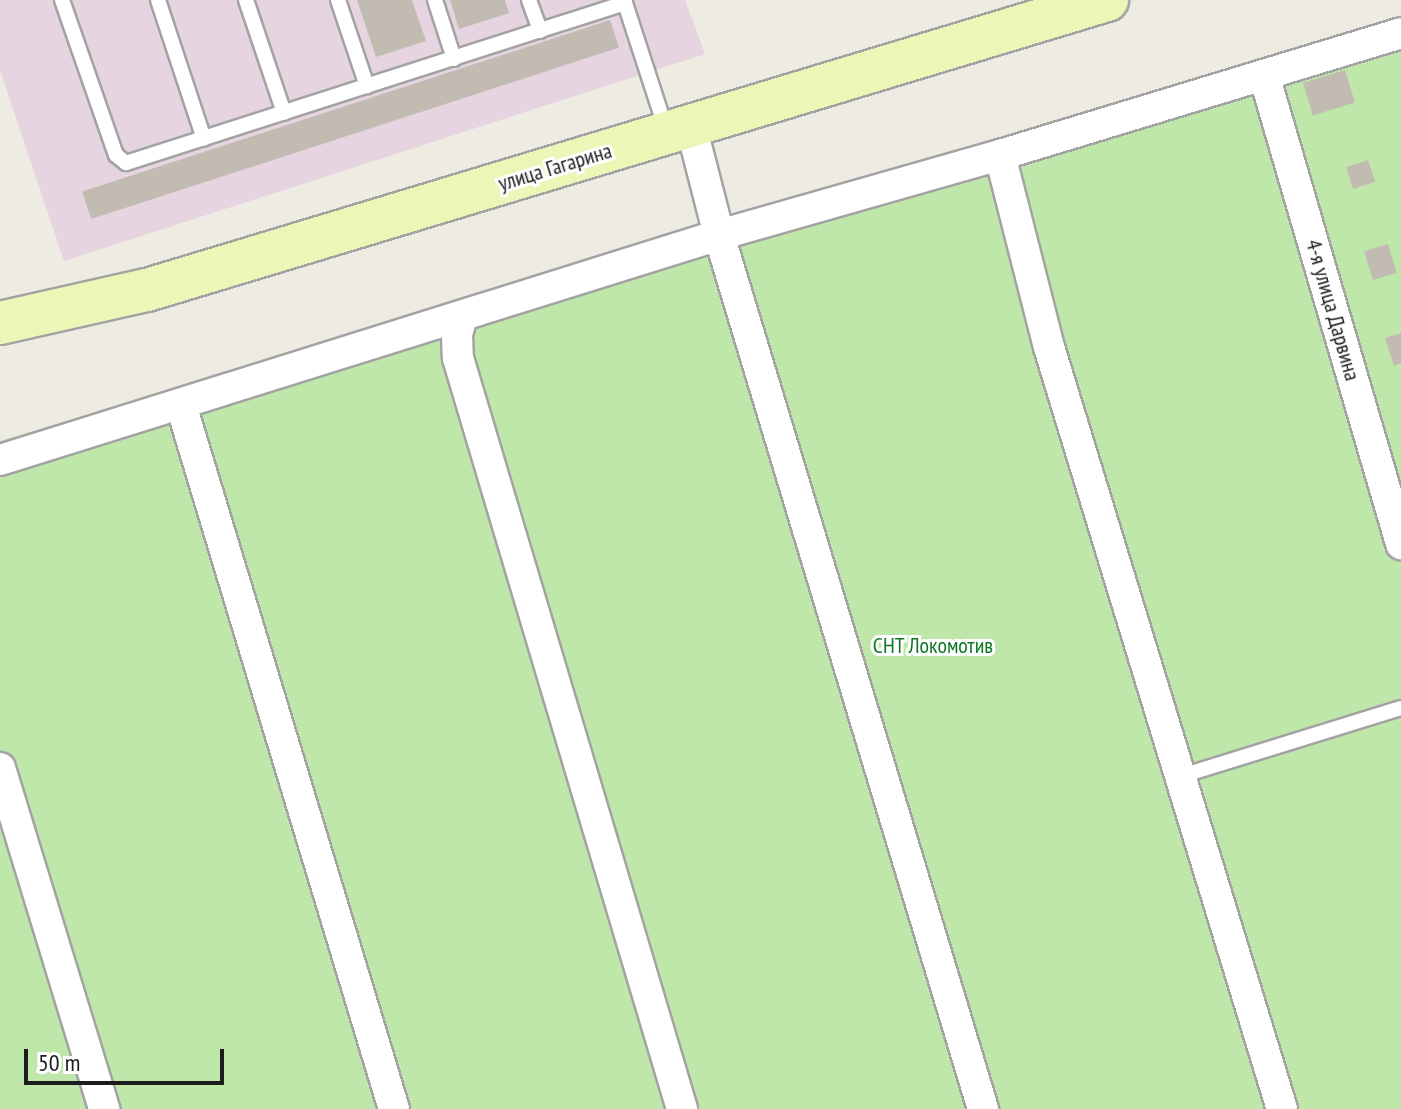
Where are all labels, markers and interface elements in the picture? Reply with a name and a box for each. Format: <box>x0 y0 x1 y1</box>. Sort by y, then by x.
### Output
street label: улица Гагарина <box>495 137 615 197</box>
street label: 4-я улица Дарвина <box>1300 236 1366 384</box>
park label: СНТ Локомотив <box>872 633 994 659</box>
scale bar <box>28 1033 228 1083</box>
text: 50 m <box>38 1047 80 1078</box>

